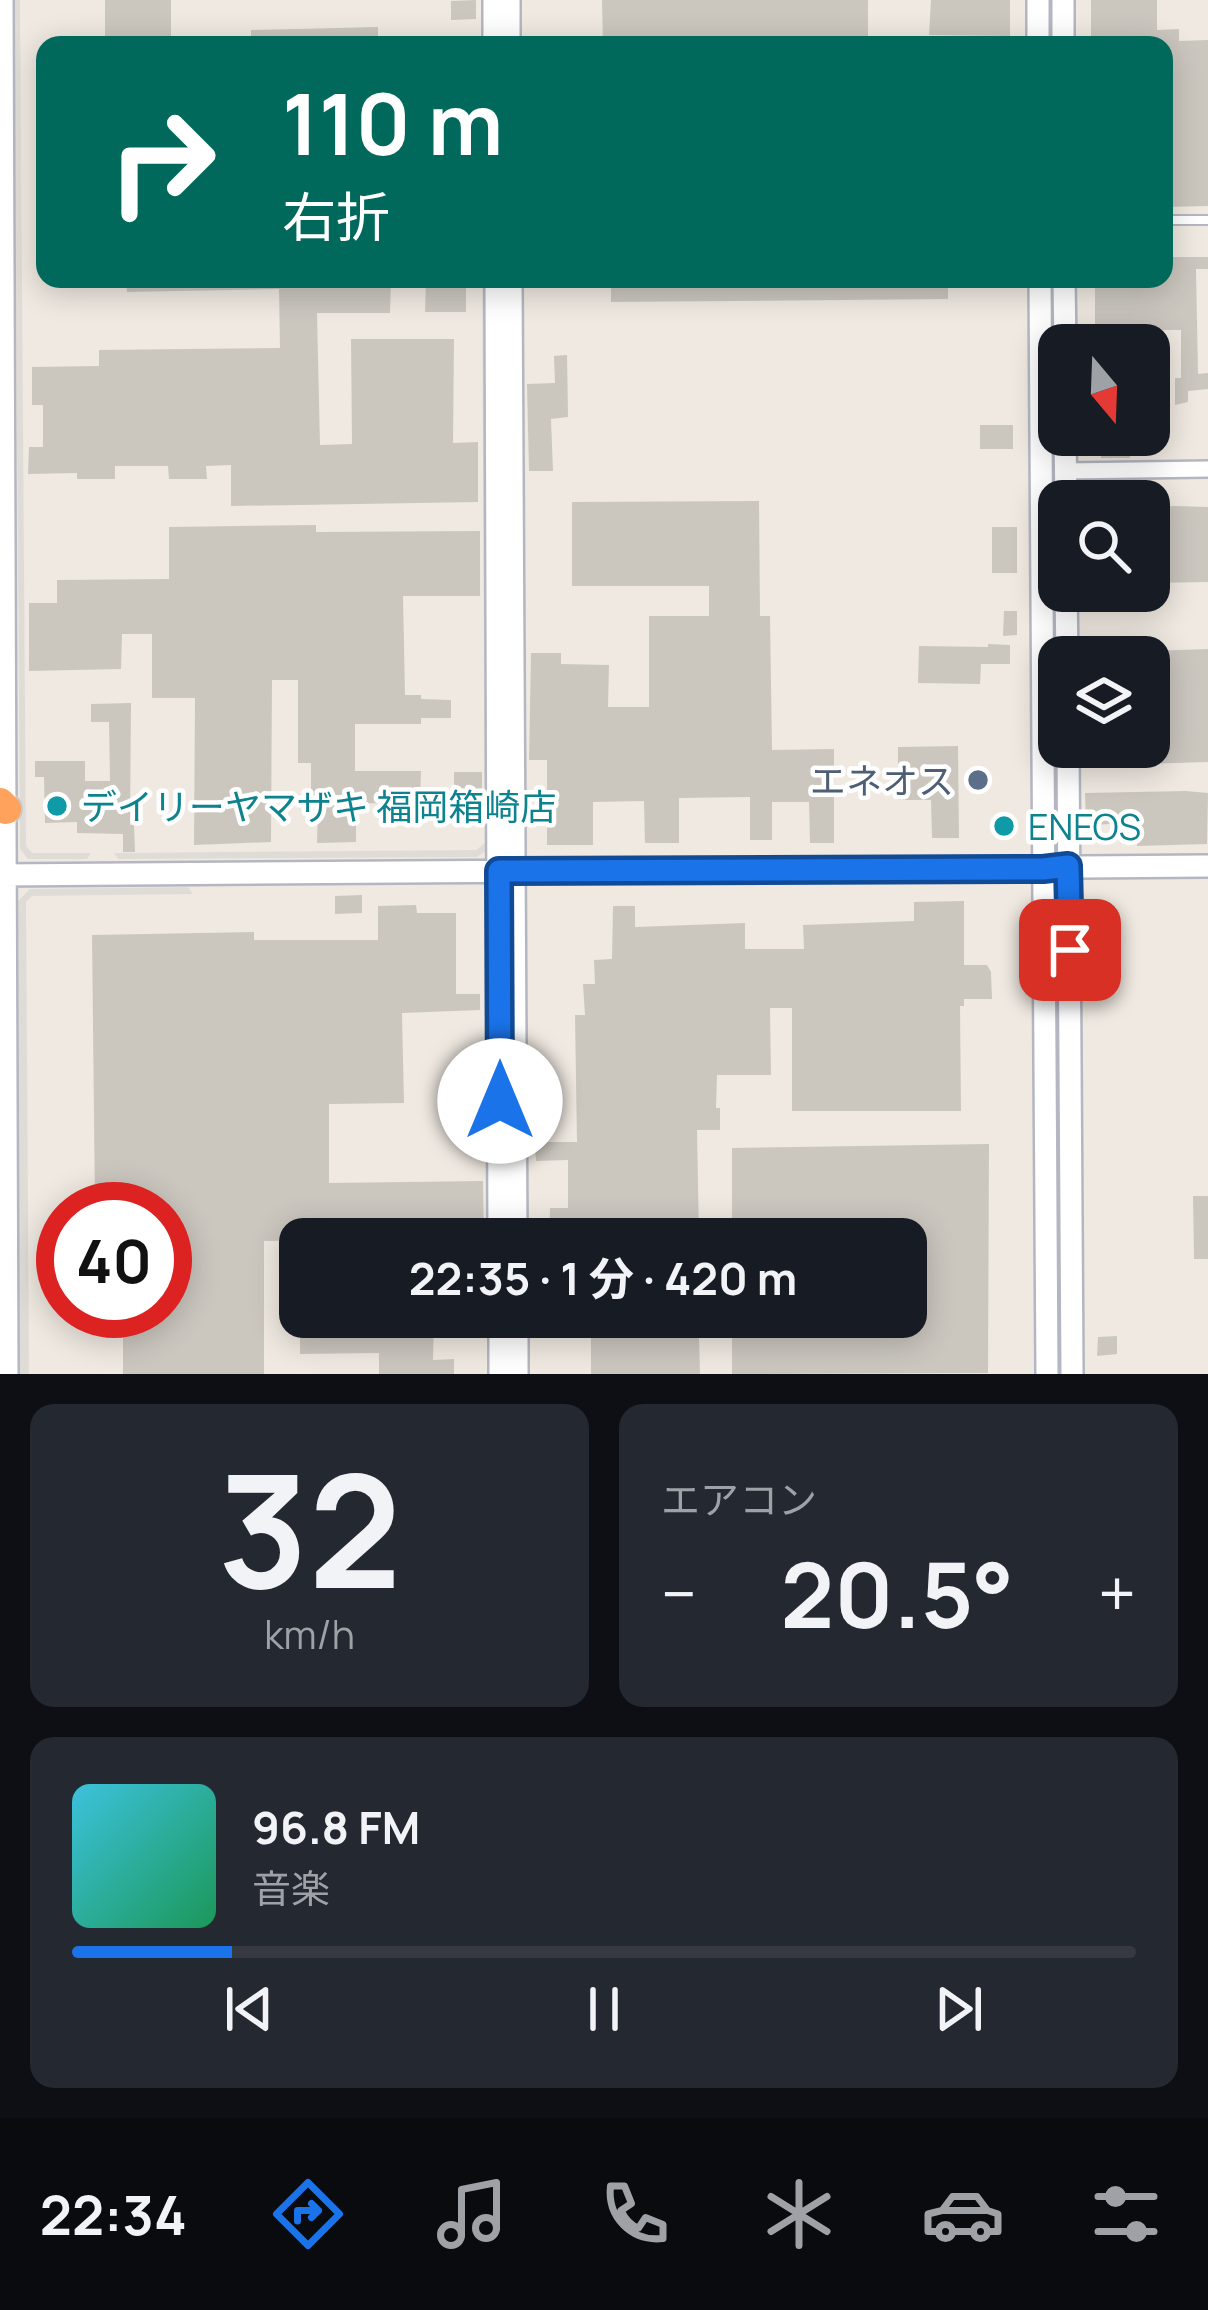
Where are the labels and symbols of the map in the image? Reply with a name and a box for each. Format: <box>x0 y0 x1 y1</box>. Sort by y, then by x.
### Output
north arrow <box>1038 324 1170 456</box>
place label: エネオス <box>810 756 954 805</box>
marker: エネオス <box>965 767 991 793</box>
place label: デイリーヤマザキ 福岡箱崎店 <box>81 782 556 831</box>
marker: デイリーヤマザキ 福岡箱崎店 <box>44 793 70 819</box>
place label: ENEOS <box>1028 802 1141 851</box>
marker: ENEOS <box>991 813 1017 839</box>
pin <box>1019 899 1121 1001</box>
position arrow <box>437 1038 563 1164</box>
speed limit sign: 40 <box>36 1182 192 1338</box>

